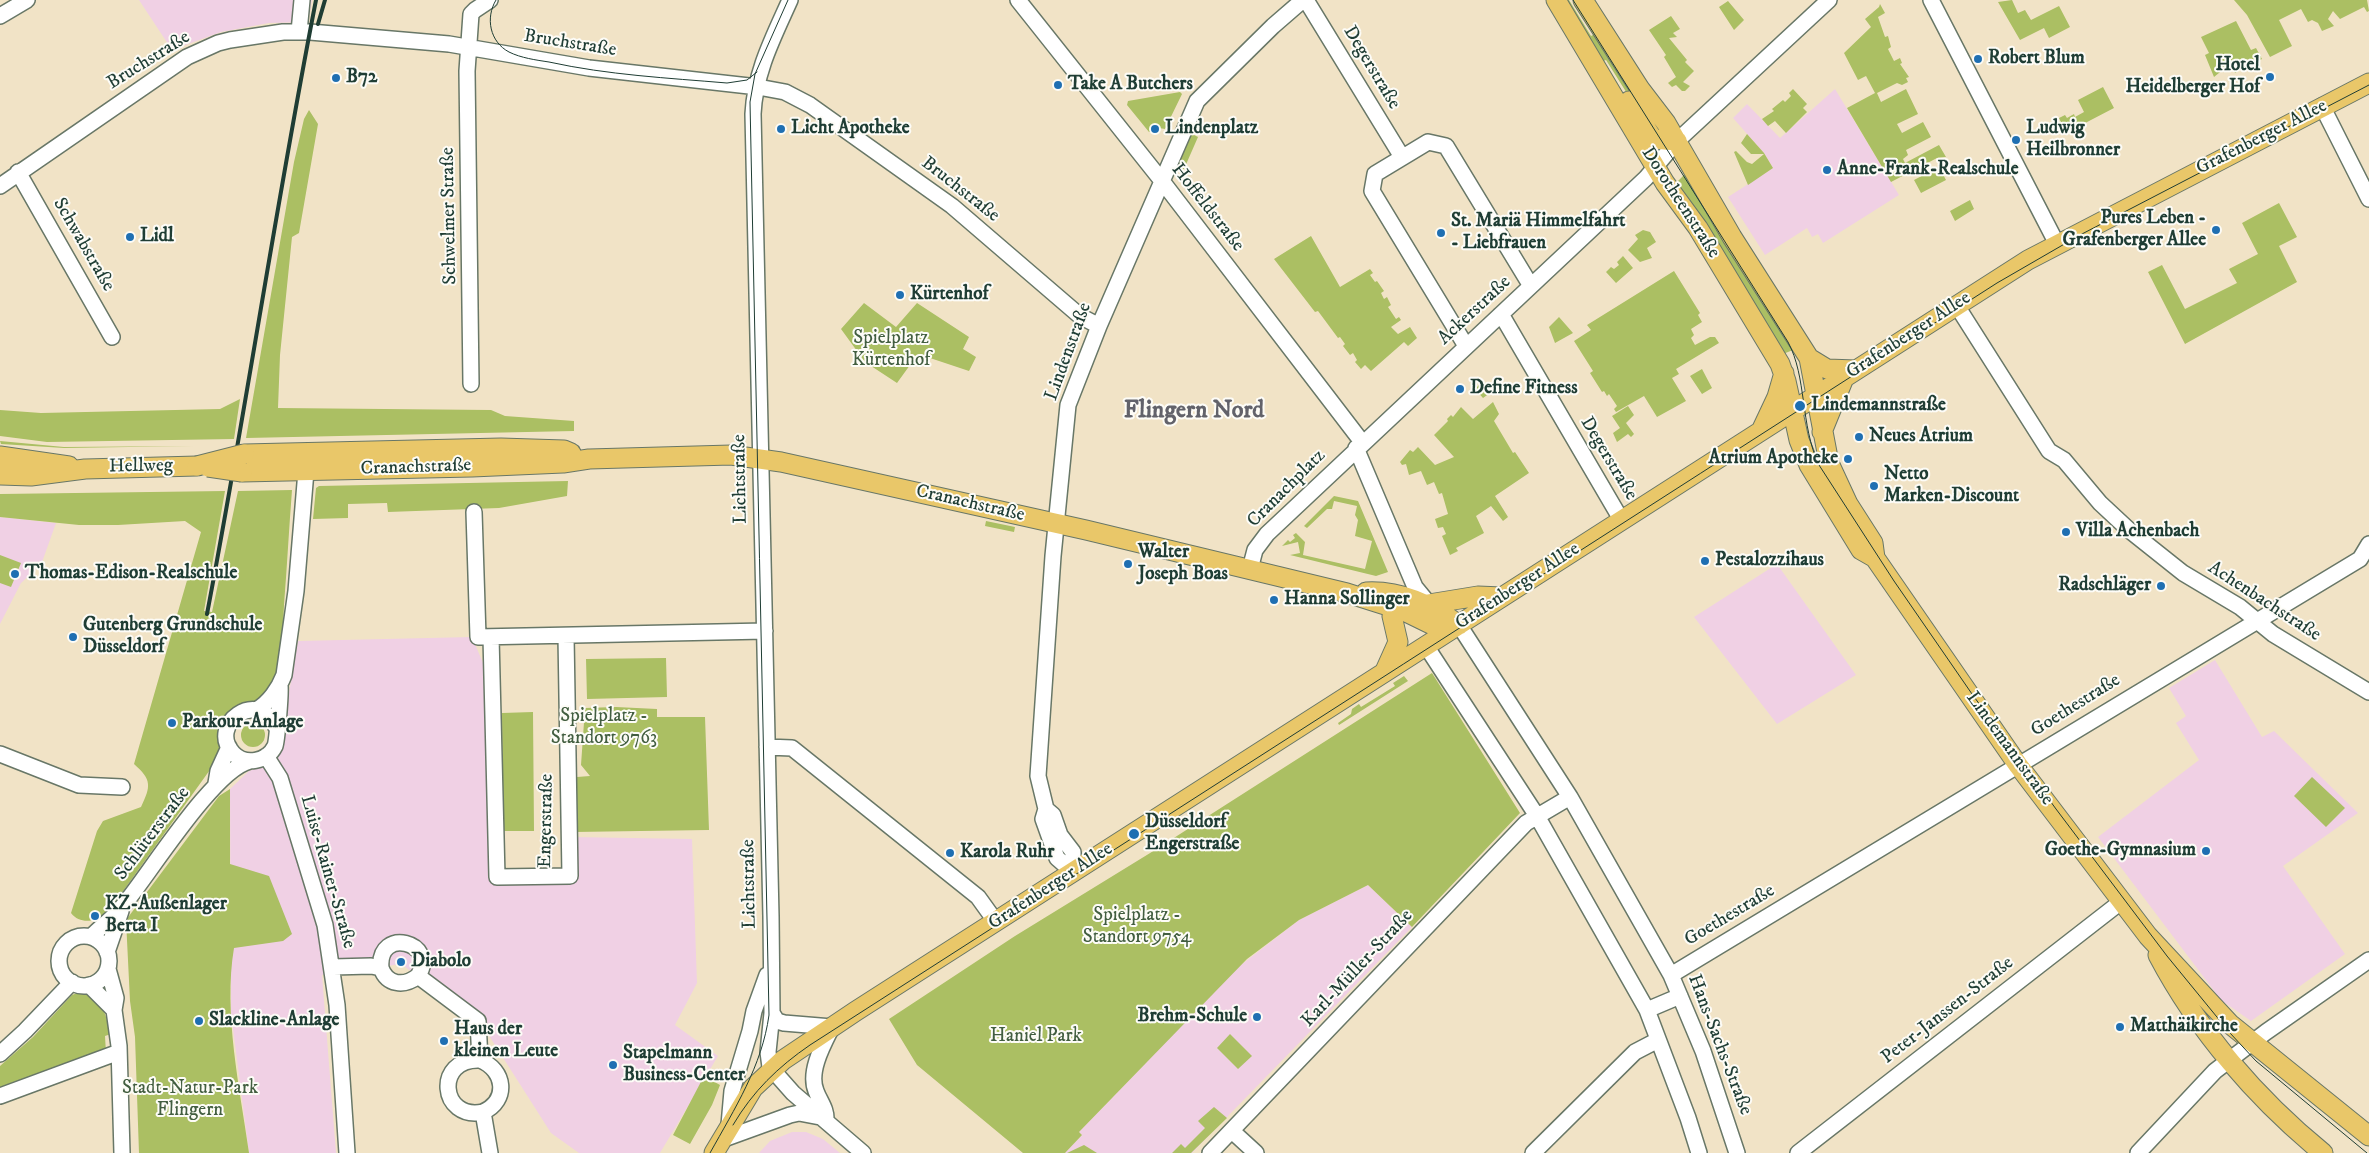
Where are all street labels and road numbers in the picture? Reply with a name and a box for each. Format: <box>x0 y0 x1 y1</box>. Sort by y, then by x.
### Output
street label: Degerstraße <box>1337 22 1405 114</box>
street label: Bruchstraße <box>522 25 618 63</box>
street label: Bruchstraße <box>103 27 195 95</box>
street label: Grafenberger Allee <box>2193 95 2331 181</box>
street label: Dorotheenstraße <box>1636 143 1724 263</box>
street label: Schwelmer Straße <box>437 147 463 285</box>
street label: Bruchstraße <box>916 152 1004 228</box>
street label: Hoffeldstraße <box>1166 159 1248 257</box>
street label: Schwabstraße <box>47 194 119 296</box>
street label: Ackerstraße <box>1434 271 1516 351</box>
street label: Grafenberger Allee <box>1843 287 1975 385</box>
street label: Lindenstraße <box>1041 300 1097 404</box>
street label: Degerstraße <box>1574 413 1642 505</box>
street label: Lichtstraße <box>729 434 753 524</box>
street label: Cranachplatz <box>1243 445 1331 533</box>
street label: Hellweg <box>109 455 173 479</box>
street label: Cranachstraße <box>360 455 472 481</box>
street label: Cranachstraße <box>913 480 1027 528</box>
street label: Grafenberger Allee <box>1452 538 1584 636</box>
street label: Achenbachstraße <box>2203 557 2325 647</box>
street label: Goethestraße <box>2027 670 2125 742</box>
street label: Lindemannstraße <box>1960 688 2058 810</box>
street label: Engerstraße <box>535 774 559 868</box>
street label: Schlüterstraße <box>111 783 195 885</box>
street label: Luise-Rainer-Straße <box>294 793 360 951</box>
street label: Grafenberger Allee <box>985 838 1117 936</box>
street label: Lichtstraße <box>738 839 762 929</box>
street label: Goethestraße <box>1681 880 1779 952</box>
street label: Karl-Müller-Straße <box>1298 905 1418 1033</box>
street label: Peter-Janssen-Straße <box>1877 952 2019 1070</box>
street label: Hans-Sachs-Straße <box>1682 971 1756 1119</box>

